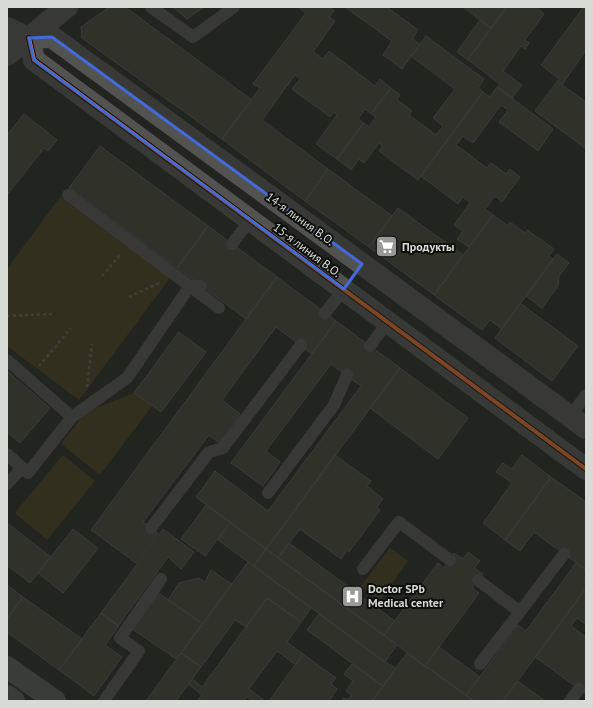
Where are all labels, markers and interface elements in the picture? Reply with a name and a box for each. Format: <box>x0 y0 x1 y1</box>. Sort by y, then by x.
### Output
street label: 14-я линия В.О. <box>263 189 337 248</box>
street label: 15-я линия В.О. <box>271 219 344 280</box>
supermarket icon: Продукты <box>374 234 400 260</box>
place label: Продукты <box>402 239 454 254</box>
place label: Doctor SPb Medical center <box>368 581 444 610</box>
hospital icon: Doctor SPb Medical center <box>339 583 365 609</box>

